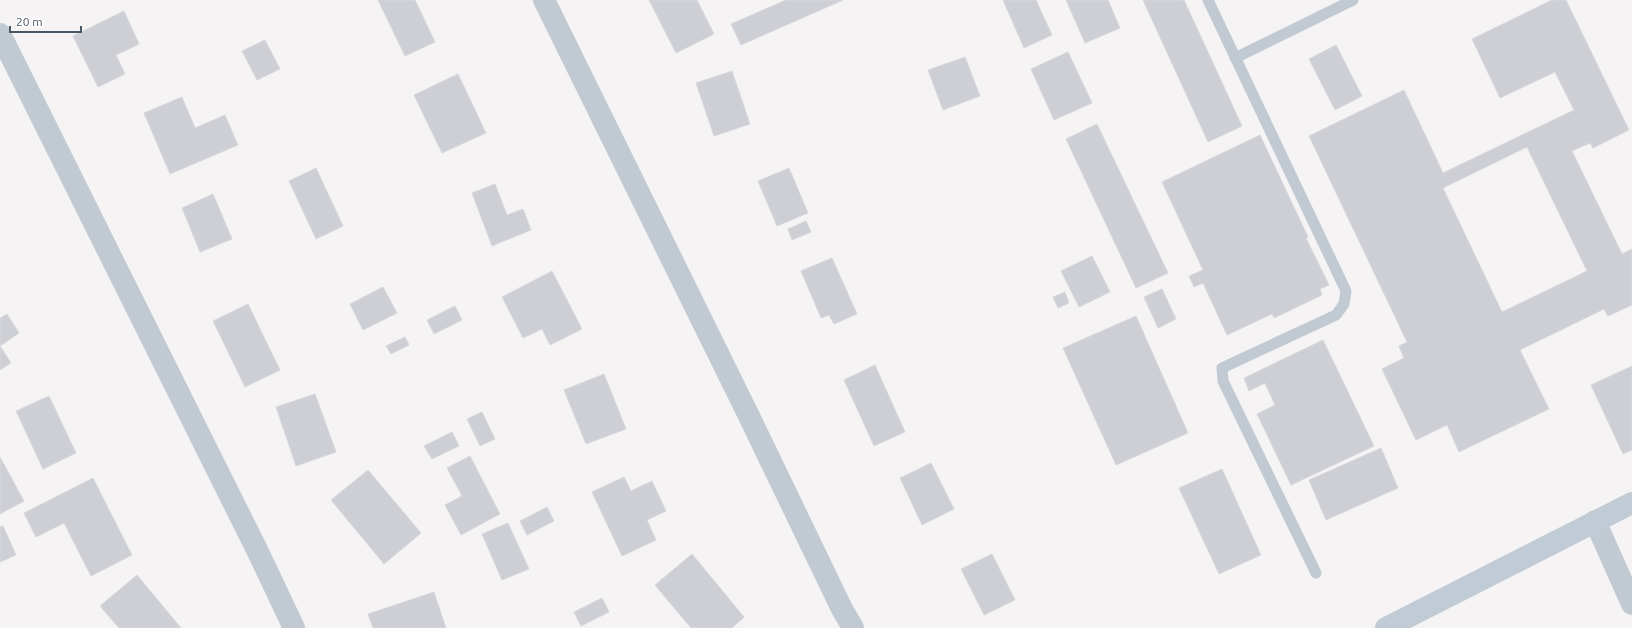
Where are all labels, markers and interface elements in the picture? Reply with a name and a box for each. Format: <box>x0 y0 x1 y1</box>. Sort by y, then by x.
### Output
scale bar <box>10 8 81 34</box>
text: 20 m <box>16 15 43 28</box>

